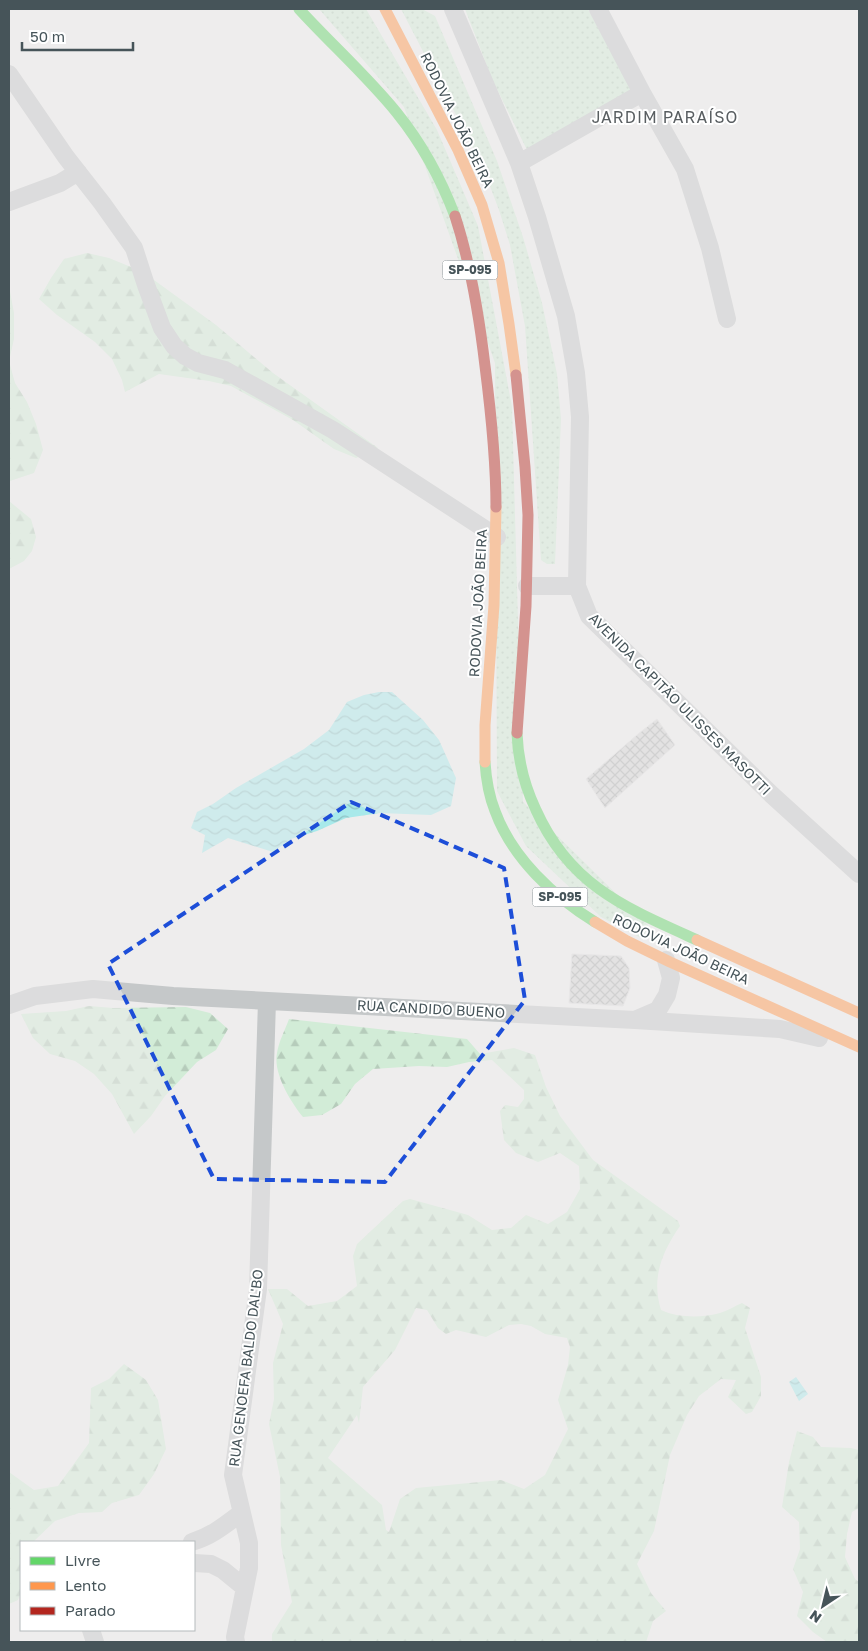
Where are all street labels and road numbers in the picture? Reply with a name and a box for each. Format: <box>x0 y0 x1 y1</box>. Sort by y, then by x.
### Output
street label: RODOVIA JOÃO BEIRA <box>417 49 498 191</box>
road number: SP-095 <box>442 260 498 280</box>
street label: RODOVIA JOÃO BEIRA <box>465 528 490 678</box>
street label: AVENIDA CAPITÃO ULISSES MASOTTI <box>586 609 775 798</box>
road number: SP-095 <box>532 888 588 906</box>
street label: RODOVIA JOÃO BEIRA <box>610 909 753 988</box>
street label: RUA CANDIDO BUENO <box>357 996 506 1021</box>
street label: RUA GENOEFA BALDO DAL'BO <box>225 1268 266 1468</box>

